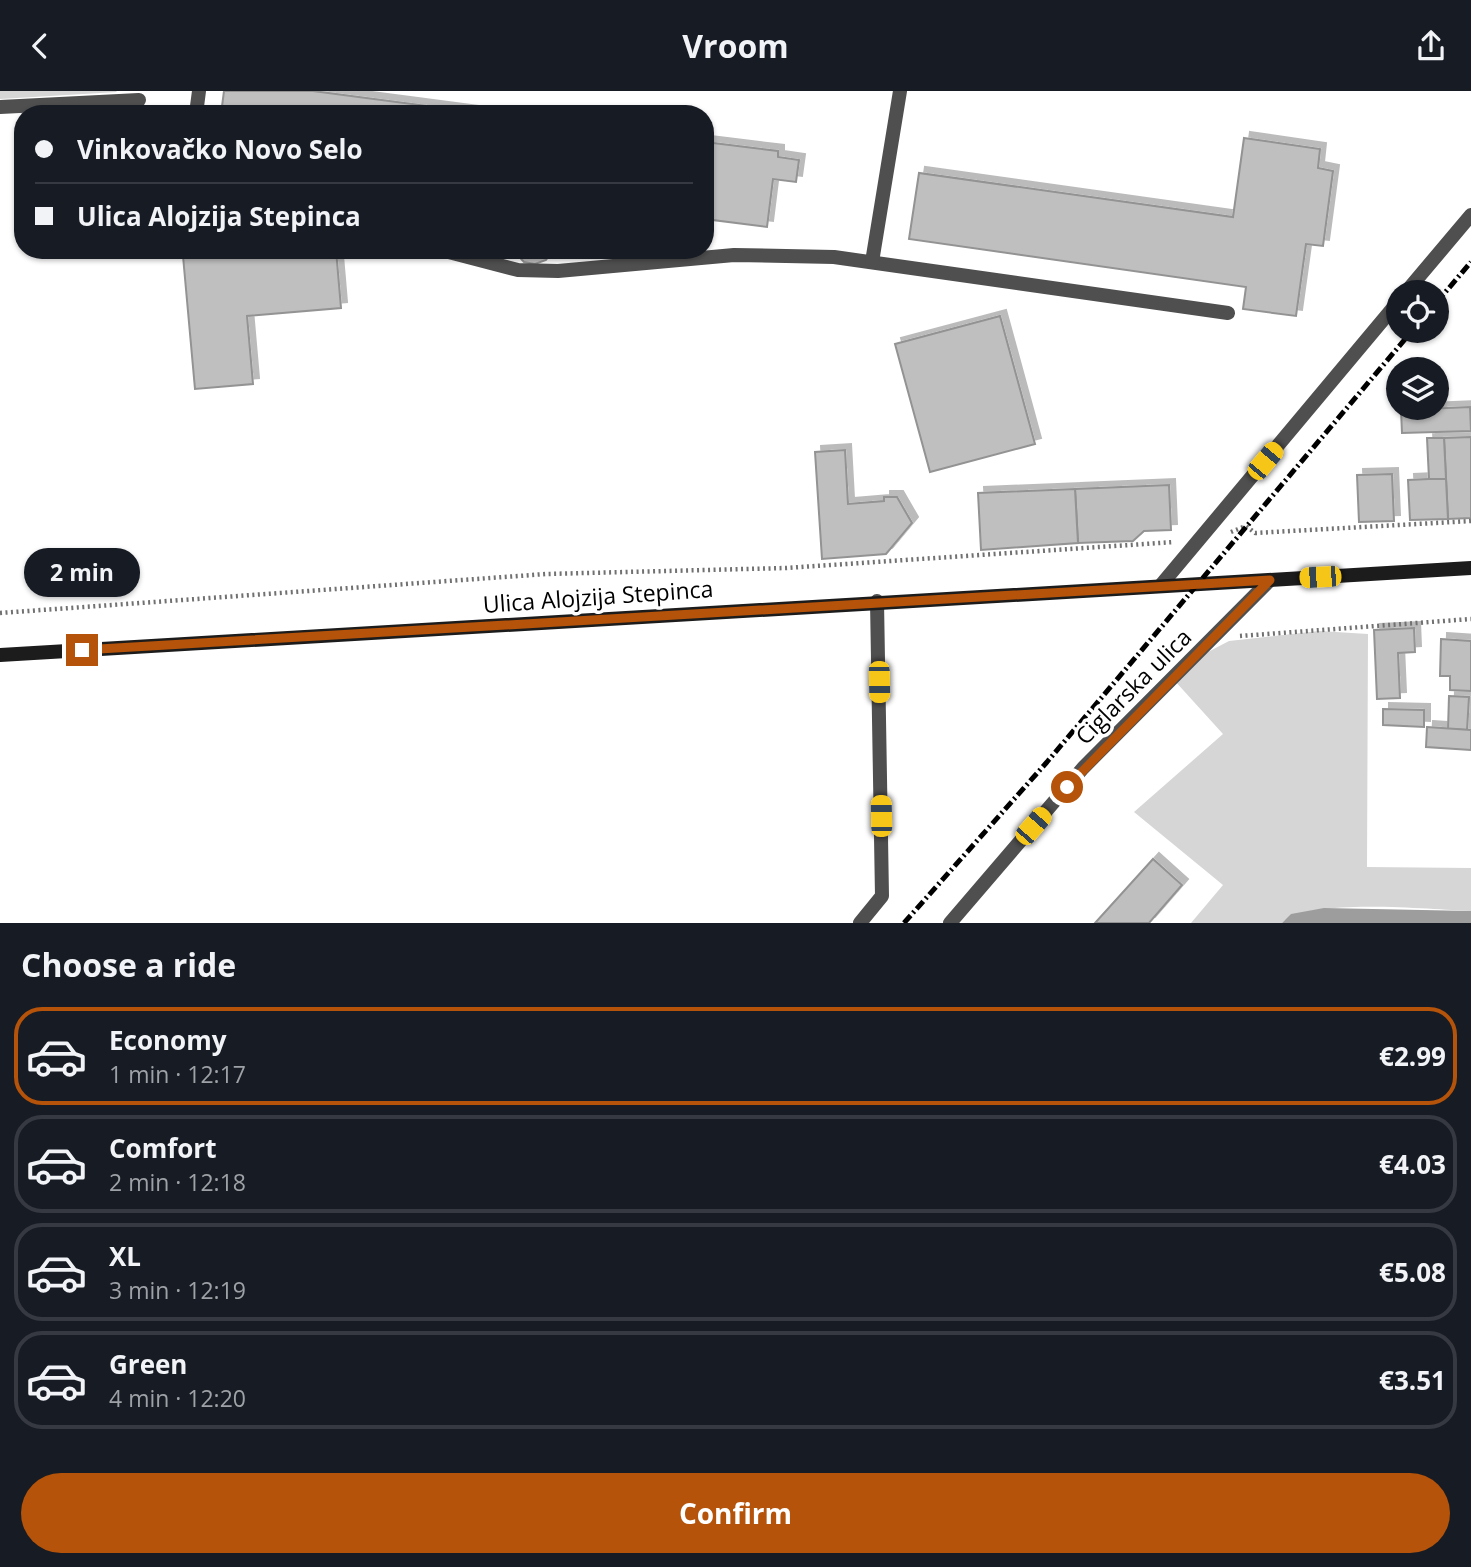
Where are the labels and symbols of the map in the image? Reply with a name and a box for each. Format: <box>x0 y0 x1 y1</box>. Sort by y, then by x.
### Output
car <box>1244 438 1287 484</box>
callout: 2 min <box>24 549 140 597</box>
car <box>1299 565 1342 589</box>
street label: Ulica Alojzija Stepinca <box>482 572 714 620</box>
street label: Ciglarska ulica <box>1068 621 1198 751</box>
route end <box>66 634 98 666</box>
car <box>869 661 890 703</box>
route start <box>1051 771 1083 803</box>
car <box>871 795 892 837</box>
car <box>1012 803 1055 849</box>

